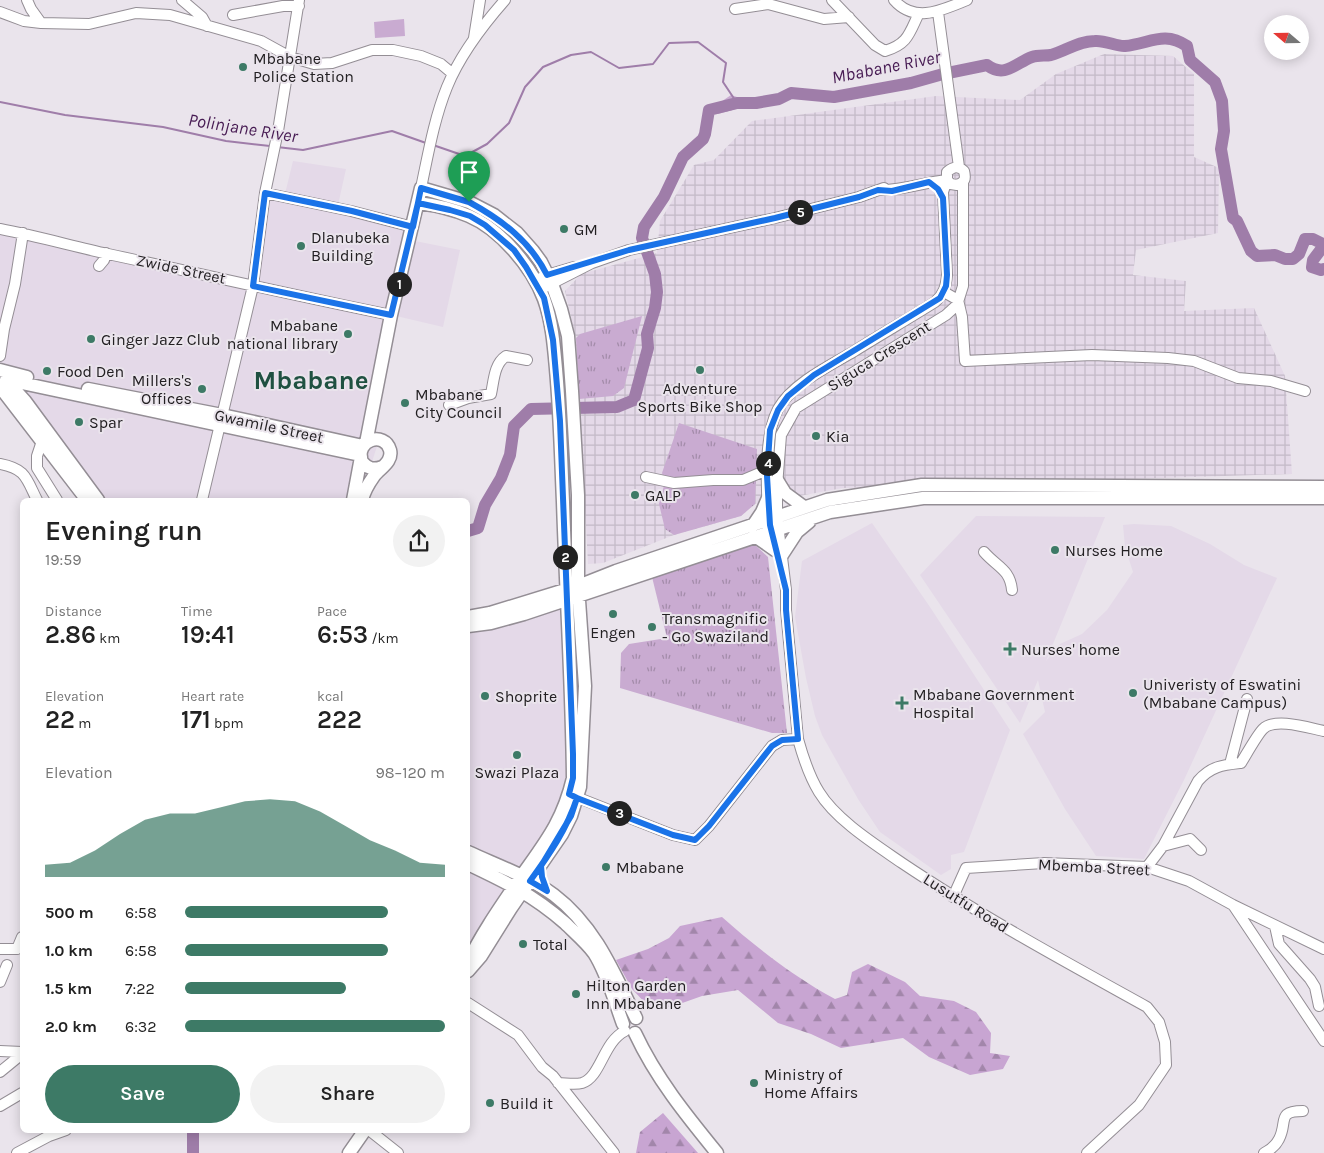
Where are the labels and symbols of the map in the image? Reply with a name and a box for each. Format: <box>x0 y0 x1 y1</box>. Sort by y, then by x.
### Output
north arrow <box>1264 15 1309 60</box>
water label: Mbabane River <box>830 46 943 88</box>
place label: Mbabane Police Station <box>253 49 354 86</box>
marker: Mbabane Police Station <box>237 61 249 73</box>
water label: Polinjane River <box>187 108 300 148</box>
pin <box>448 151 490 202</box>
pin: 5 <box>788 200 812 224</box>
place label: GM <box>574 220 598 239</box>
marker: GM <box>558 223 570 235</box>
place label: Dlanubeka Building <box>311 228 390 265</box>
marker: Dlanubeka Building <box>295 240 307 252</box>
street label: Zwide Street <box>134 250 228 288</box>
pin: 1 <box>386 272 412 296</box>
place label: Mbabane national library <box>227 316 339 353</box>
street label: Siguca Crescent <box>824 317 934 395</box>
marker: Mbabane national library <box>342 328 354 340</box>
place label: Ginger Jazz Club <box>101 330 220 349</box>
marker: Ginger Jazz Club <box>85 333 97 345</box>
place label: Food Den <box>57 362 124 381</box>
marker: Adventure Sports Bike Shop <box>694 364 706 376</box>
marker: Food Den <box>41 365 53 377</box>
district label: Mbabane <box>253 365 369 396</box>
place label: Millers's Offices <box>132 371 192 408</box>
place label: Adventure Sports Bike Shop <box>638 379 762 416</box>
marker: Millers's Offices <box>196 383 208 395</box>
place label: Mbabane City Council <box>415 385 502 422</box>
marker: Mbabane City Council <box>399 397 411 409</box>
street label: Gwamile Street <box>213 405 325 447</box>
place label: Spar <box>89 413 123 432</box>
marker: Spar <box>73 416 85 428</box>
place label: Kia <box>826 427 849 446</box>
marker: Kia <box>810 430 822 442</box>
pin: 4 <box>756 450 780 476</box>
place label: GALP <box>645 486 681 505</box>
marker: GALP <box>629 489 641 501</box>
place label: Nurses Home <box>1065 541 1163 560</box>
pin: 2 <box>552 544 578 570</box>
marker: Nurses Home <box>1049 544 1061 556</box>
marker: Engen <box>607 608 619 620</box>
place label: Transmagnific - Go Swaziland <box>662 609 769 646</box>
marker: Transmagnific - Go Swaziland <box>646 621 658 633</box>
place label: Engen <box>590 623 636 642</box>
place label: Nurses' home <box>1021 640 1120 659</box>
marker: Nurses' home <box>1003 642 1017 656</box>
place label: Univeristy of Eswatini (Mbabane Campus) <box>1143 675 1301 712</box>
place label: Mbabane Government Hospital <box>913 685 1074 722</box>
place label: Shoprite <box>495 687 557 706</box>
marker: Univeristy of Eswatini (Mbabane Campus) <box>1127 687 1139 699</box>
marker: Shoprite <box>479 690 491 702</box>
marker: Mbabane Government Hospital <box>895 696 909 710</box>
marker: Swazi Plaza <box>511 749 523 761</box>
place label: Swazi Plaza <box>475 763 559 782</box>
pin: 3 <box>606 800 632 826</box>
street label: Mbemba Street <box>1037 855 1151 879</box>
place label: Mbabane <box>616 858 684 877</box>
marker: Mbabane <box>600 861 612 873</box>
street label: Lusutfu Road <box>920 869 1012 937</box>
place label: Total <box>533 935 568 954</box>
marker: Total <box>517 938 529 950</box>
place label: Hilton Garden Inn Mbabane <box>586 976 686 1013</box>
marker: Hilton Garden Inn Mbabane <box>570 988 582 1000</box>
place label: Ministry of Home Affairs <box>764 1065 858 1102</box>
marker: Ministry of Home Affairs <box>748 1077 760 1089</box>
place label: Build it <box>500 1094 553 1113</box>
marker: Build it <box>484 1097 496 1109</box>

